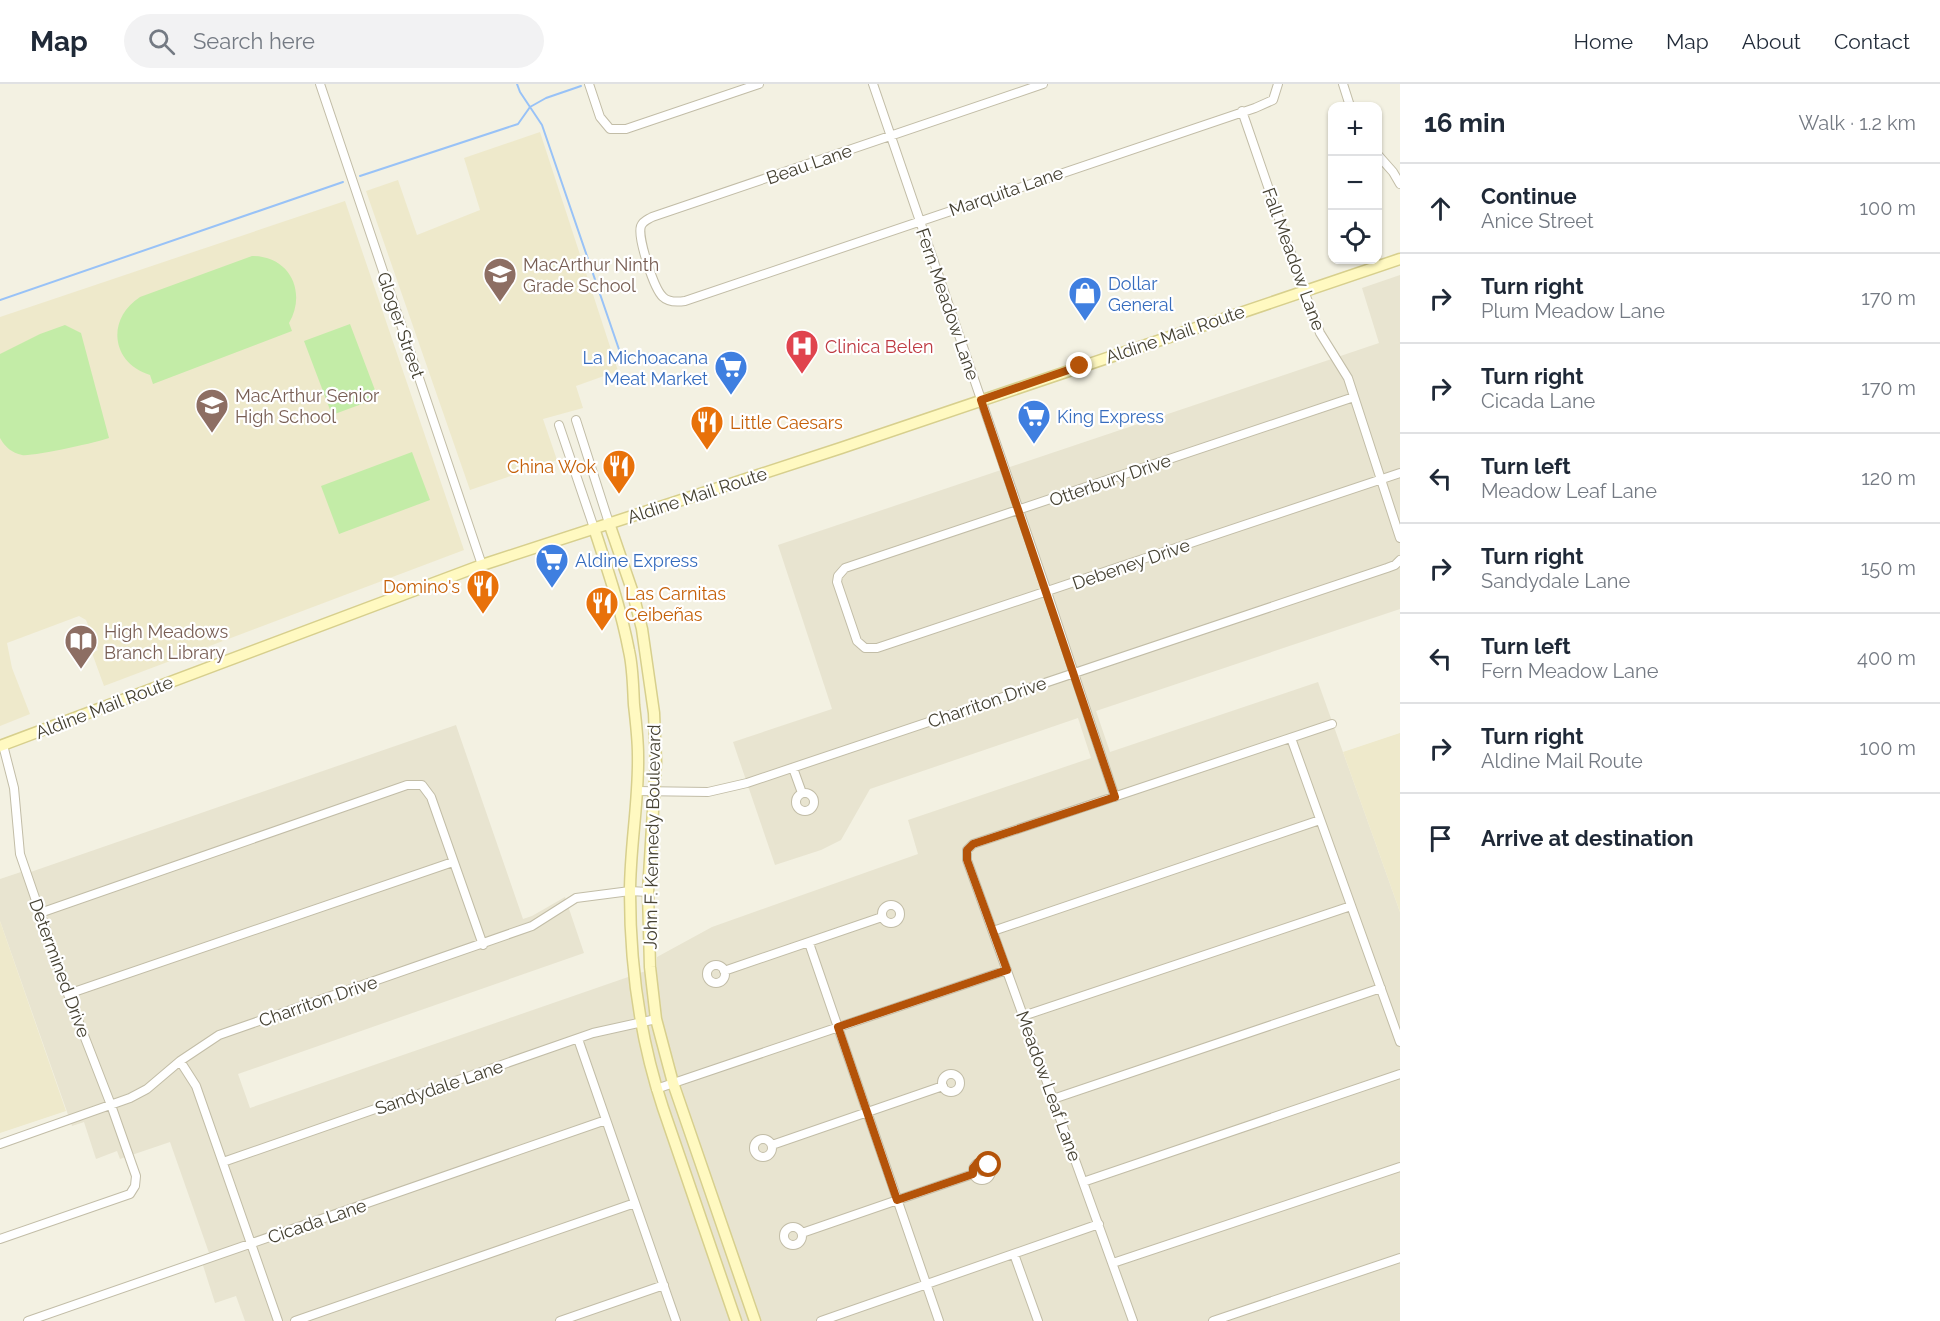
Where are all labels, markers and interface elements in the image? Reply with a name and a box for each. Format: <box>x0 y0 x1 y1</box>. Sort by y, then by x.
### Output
search box <box>124 14 544 68</box>
text: Map <box>30 25 88 58</box>
icon: search <box>145 25 178 58</box>
text: Search here <box>193 28 315 54</box>
text: Home <box>1574 29 1633 54</box>
text: Map <box>1666 29 1709 54</box>
text: About <box>1742 29 1801 54</box>
text: Contact <box>1834 29 1910 54</box>
map controls <box>1328 102 1382 264</box>
button: + <box>1328 102 1382 156</box>
text: 16 min <box>1424 108 1505 138</box>
text: Walk · 1.2 km <box>1798 111 1916 135</box>
street label: Beau Lane <box>763 139 855 188</box>
button: − <box>1328 156 1382 210</box>
street label: Marquita Lane <box>946 162 1066 220</box>
text: Continue <box>1481 183 1577 209</box>
street label: Fall Meadow Lane <box>1258 185 1330 334</box>
icon: ahead <box>1424 192 1457 225</box>
text: 100 m <box>1859 196 1916 220</box>
text: Anice Street <box>1481 209 1594 233</box>
button: locate <box>1328 210 1382 264</box>
street label: Fern Meadow Lane <box>912 225 984 383</box>
place label: MacArthur Ninth Grade School <box>523 254 659 296</box>
school or university icon: MacArthur Ninth Grade School <box>482 256 518 303</box>
street label: Gloger Street <box>373 269 429 381</box>
place label: Dollar General <box>1108 273 1174 315</box>
text: Turn right <box>1481 273 1584 299</box>
shop icon: Dollar General <box>1067 275 1103 322</box>
icon: right <box>1424 282 1457 315</box>
text: 170 m <box>1861 286 1916 310</box>
text: Plum Meadow Lane <box>1481 299 1665 323</box>
street label: Aldine Mail Route <box>1103 300 1248 368</box>
hospital icon: Clinica Belen <box>784 328 820 375</box>
place label: Clinica Belen <box>825 336 933 357</box>
place label: La Michoacana Meat Market <box>583 347 708 389</box>
supermarket icon: La Michoacana Meat Market <box>713 349 749 396</box>
route end <box>1066 352 1092 378</box>
text: Turn right <box>1481 363 1584 389</box>
icon: right <box>1424 372 1457 405</box>
text: 170 m <box>1861 376 1916 400</box>
place label: MacArthur Senior High School <box>235 385 380 427</box>
school or university icon: MacArthur Senior High School <box>194 387 230 434</box>
text: Cicada Lane <box>1481 389 1595 413</box>
supermarket icon: King Express <box>1016 398 1052 445</box>
restaurant icon: Little Caesars <box>689 404 725 451</box>
place label: King Express <box>1057 406 1164 427</box>
place label: Little Caesars <box>730 412 843 433</box>
restaurant icon: China Wok <box>601 448 637 495</box>
street label: Otterbury Drive <box>1046 449 1174 511</box>
text: Turn left <box>1481 453 1571 479</box>
place label: China Wok <box>507 456 596 477</box>
street label: Aldine Mail Route <box>625 462 770 527</box>
icon: left <box>1424 462 1457 495</box>
text: 120 m <box>1861 466 1916 490</box>
text: Meadow Leaf Lane <box>1481 479 1657 503</box>
street label: Debeney Drive <box>1070 534 1193 594</box>
supermarket icon: Aldine Express <box>534 542 570 589</box>
text: Turn right <box>1481 543 1584 569</box>
place label: Aldine Express <box>575 550 698 571</box>
icon: right <box>1424 552 1457 585</box>
text: 150 m <box>1861 556 1916 580</box>
restaurant icon: Domino's <box>465 568 501 615</box>
text: Sandydale Lane <box>1481 569 1630 593</box>
place label: Domino's <box>383 576 460 597</box>
place label: Las Carnitas Ceibeñas <box>625 583 726 625</box>
restaurant icon: Las Carnitas Ceibeñas <box>584 585 620 632</box>
place label: High Meadows Branch Library <box>104 621 228 663</box>
library icon: High Meadows Branch Library <box>63 623 99 670</box>
text: Turn left <box>1481 633 1571 659</box>
icon: left <box>1424 642 1457 675</box>
text: 400 m <box>1857 646 1916 670</box>
text: Fern Meadow Lane <box>1481 659 1658 683</box>
street label: Aldine Mail Route <box>32 671 176 743</box>
street label: Charriton Drive <box>925 672 1049 732</box>
text: Turn right <box>1481 723 1584 749</box>
street label: John F. Kennedy Boulevard <box>640 724 664 950</box>
icon: right <box>1424 732 1457 765</box>
text: 100 m <box>1859 736 1916 760</box>
text: Aldine Mail Route <box>1481 749 1643 773</box>
icon: arrive <box>1424 822 1457 855</box>
text: Arrive at destination <box>1481 825 1694 851</box>
street label: Determined Drive <box>25 896 95 1041</box>
street label: Charriton Drive <box>256 971 380 1031</box>
street label: Meadow Leaf Lane <box>1012 1008 1086 1164</box>
street label: Sandydale Lane <box>372 1055 506 1119</box>
route start <box>975 1151 1001 1177</box>
street label: Cicada Lane <box>265 1194 369 1248</box>

